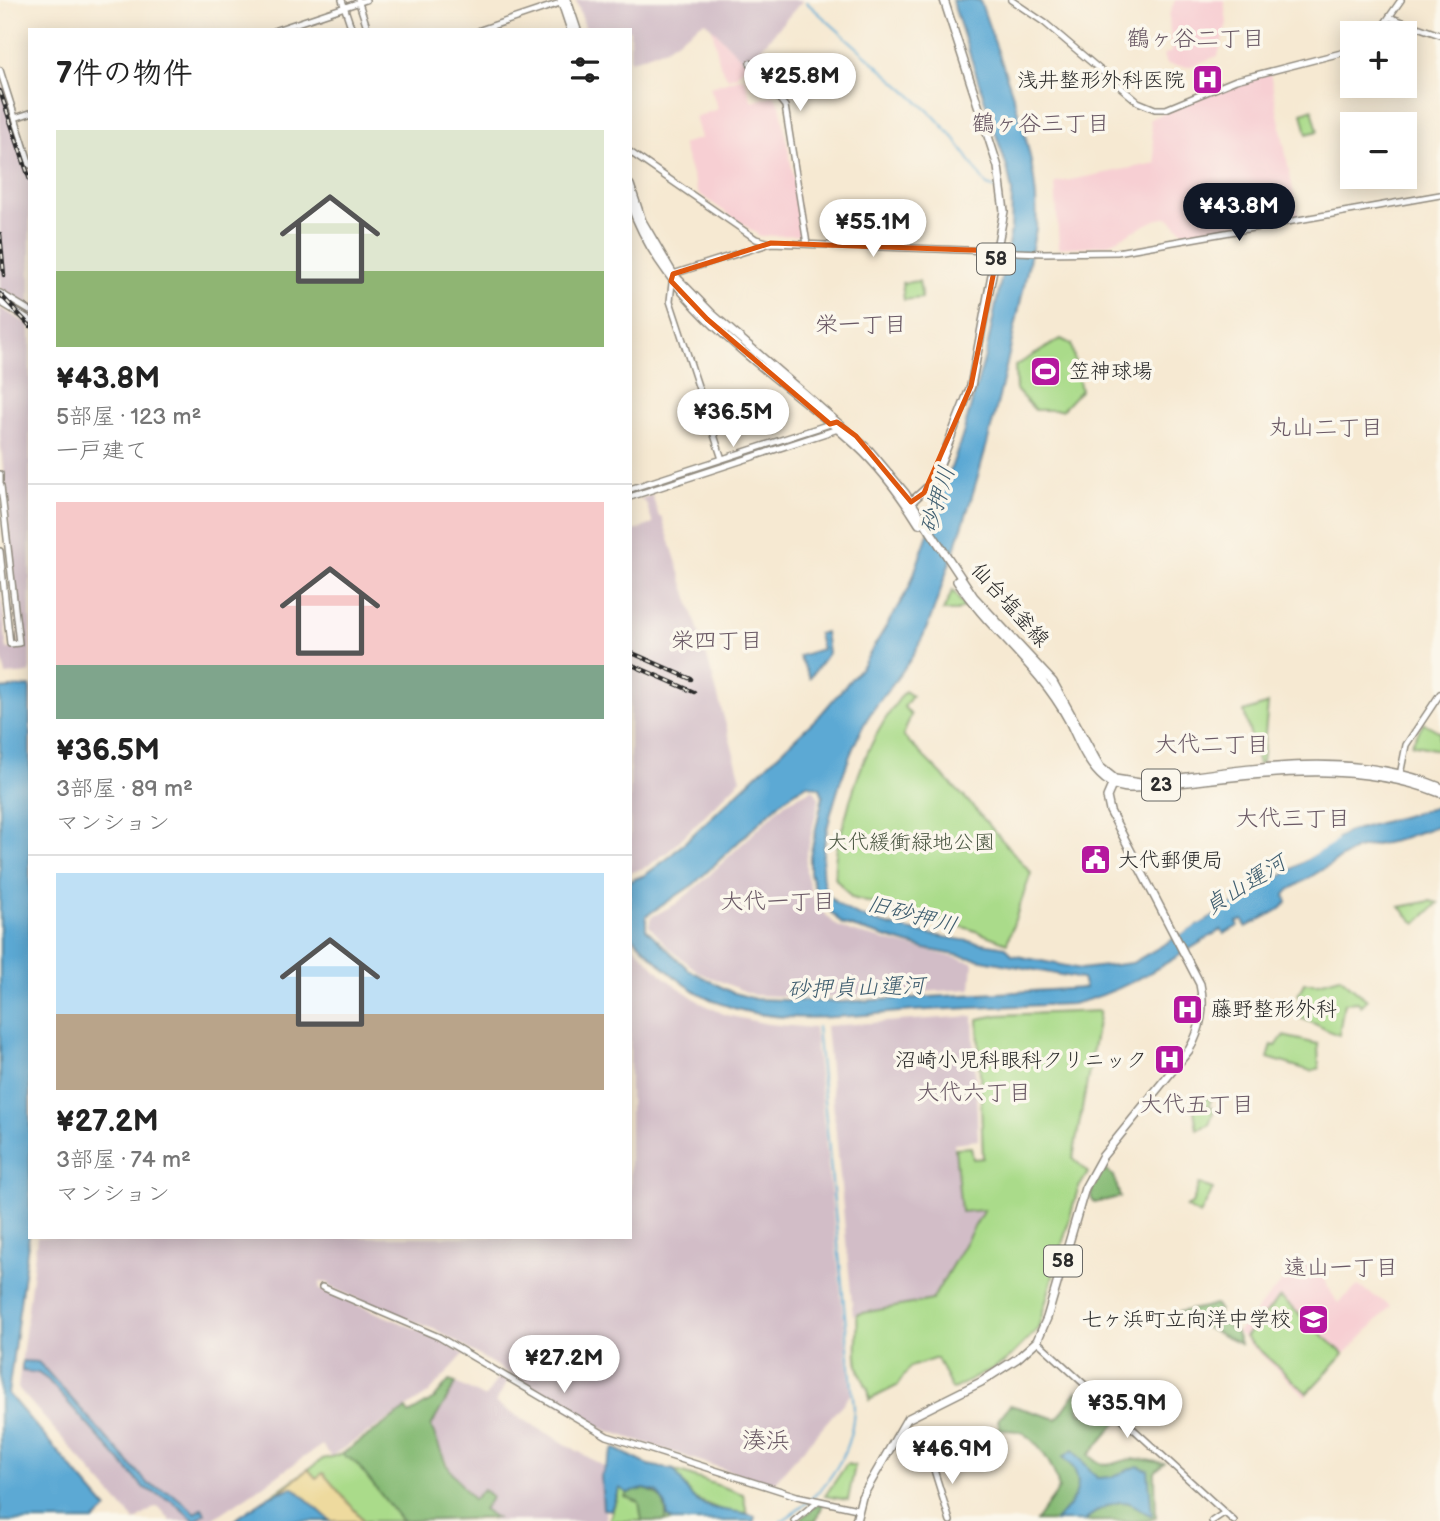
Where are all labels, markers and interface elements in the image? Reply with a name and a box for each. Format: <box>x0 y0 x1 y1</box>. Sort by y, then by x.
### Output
map controls <box>1340 21 1417 189</box>
button: + <box>1340 21 1417 98</box>
district label: 鶴ヶ谷二丁目 <box>1127 25 1265 53</box>
icon: filters <box>566 51 604 89</box>
pin: ¥25.8M <box>743 54 857 113</box>
text: 7件の物件 <box>56 56 193 92</box>
text: ¥25.8M <box>760 62 840 90</box>
hospital icon: 浅井整形外科医院 <box>1191 63 1225 97</box>
place label: 浅井整形外科医院 <box>1017 68 1185 93</box>
district label: 鶴ヶ谷三丁目 <box>972 110 1110 138</box>
button: − <box>1340 112 1417 189</box>
icon: home <box>267 176 393 302</box>
pin: ¥43.8M <box>1182 184 1296 243</box>
text: ¥43.8M <box>1199 192 1279 220</box>
pin: ¥55.1M <box>816 200 930 259</box>
text: ¥55.1M <box>835 208 911 236</box>
road number: 58 <box>977 244 1015 274</box>
district label: 栄一丁目 <box>815 311 907 339</box>
sports icon: 笠神球場 <box>1029 354 1063 388</box>
place label: 笠神球場 <box>1069 359 1153 384</box>
text: ¥43.8M <box>56 361 160 397</box>
pin: ¥36.5M <box>676 390 790 449</box>
text: ¥36.5M <box>693 398 773 426</box>
text: 5部屋 · 123 m² <box>56 403 202 431</box>
district label: 丸山二丁目 <box>1269 414 1384 442</box>
text: 一戸建て <box>56 437 148 465</box>
water label: 砂押川 <box>915 463 961 537</box>
icon: home <box>267 548 393 674</box>
street label: 仙台塩釜線 <box>966 558 1054 652</box>
district label: 栄四丁目 <box>671 627 763 655</box>
district label: 大代二丁目 <box>1155 731 1270 759</box>
text: ¥36.5M <box>56 733 160 769</box>
road number: 23 <box>1142 770 1180 800</box>
text: 3部屋 · 89 m² <box>56 775 193 803</box>
district label: 大代三丁目 <box>1236 805 1351 833</box>
text: マンション <box>56 809 170 837</box>
park label: 大代緩衝緑地公園 <box>827 830 995 855</box>
public building icon: 大代郵便局 <box>1078 843 1112 877</box>
water label: 貞山運河 <box>1199 847 1294 921</box>
place label: 大代郵便局 <box>1118 848 1223 873</box>
district label: 大代一丁目 <box>721 888 836 916</box>
water label: 旧砂押川 <box>864 890 960 940</box>
icon: home <box>267 919 393 1045</box>
water label: 砂押貞山運河 <box>787 971 928 1004</box>
hospital icon: 藤野整形外科 <box>1171 992 1205 1026</box>
place label: 藤野整形外科 <box>1211 997 1337 1022</box>
hospital icon: 沼崎小児科眼科クリニック <box>1153 1043 1187 1077</box>
place label: 沼崎小児科眼科クリニック <box>895 1048 1147 1073</box>
district label: 大代六丁目 <box>917 1079 1032 1107</box>
district label: 大代五丁目 <box>1140 1091 1255 1119</box>
text: ¥27.2M <box>56 1104 159 1140</box>
text: 3部屋 · 74 m² <box>56 1146 191 1174</box>
text: マンション <box>56 1180 170 1208</box>
road number: 58 <box>1044 1246 1082 1276</box>
district label: 遠山一丁目 <box>1284 1254 1399 1282</box>
school or university icon: 七ヶ浜町立向洋中学校 <box>1297 1302 1331 1336</box>
place label: 七ヶ浜町立向洋中学校 <box>1081 1307 1291 1332</box>
pin: ¥27.2M <box>507 1336 621 1395</box>
text: ¥27.2M <box>525 1344 603 1372</box>
pin: ¥35.9M <box>1070 1380 1184 1440</box>
text: ¥35.9M <box>1087 1389 1167 1417</box>
district label: 湊浜 <box>742 1426 790 1455</box>
pin: ¥46.9M <box>895 1426 1009 1486</box>
text: ¥46.9M <box>912 1435 992 1463</box>

